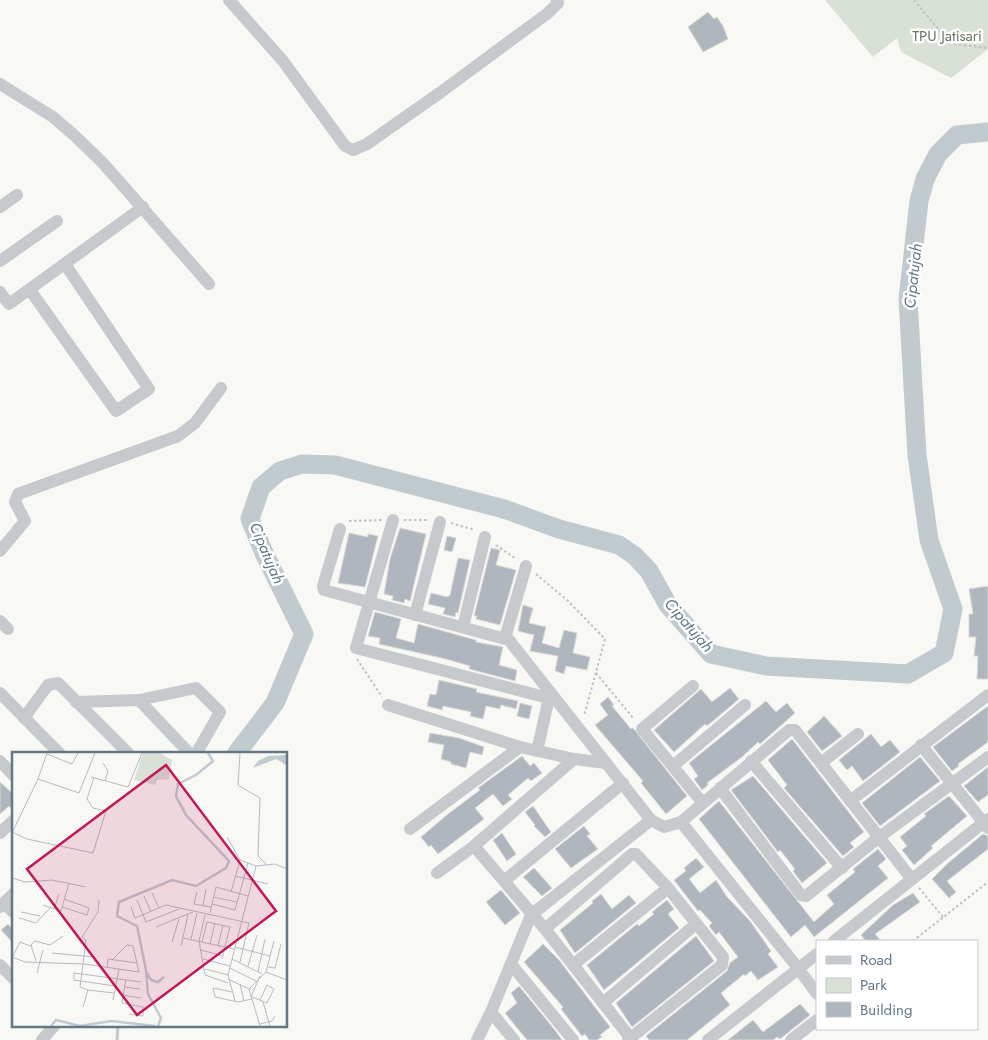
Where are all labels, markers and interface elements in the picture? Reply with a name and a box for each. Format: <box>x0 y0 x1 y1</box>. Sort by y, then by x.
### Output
park label: TPU Jatisari <box>912 25 982 47</box>
water label: Cipatujah <box>898 242 928 310</box>
water label: Cipatujah <box>244 519 290 587</box>
water label: Cipatujah <box>659 593 719 657</box>
inset map <box>12 752 288 1028</box>
legend <box>816 940 978 1030</box>
text: Road <box>860 949 892 971</box>
text: Park <box>860 974 887 996</box>
text: Building <box>860 999 912 1021</box>

